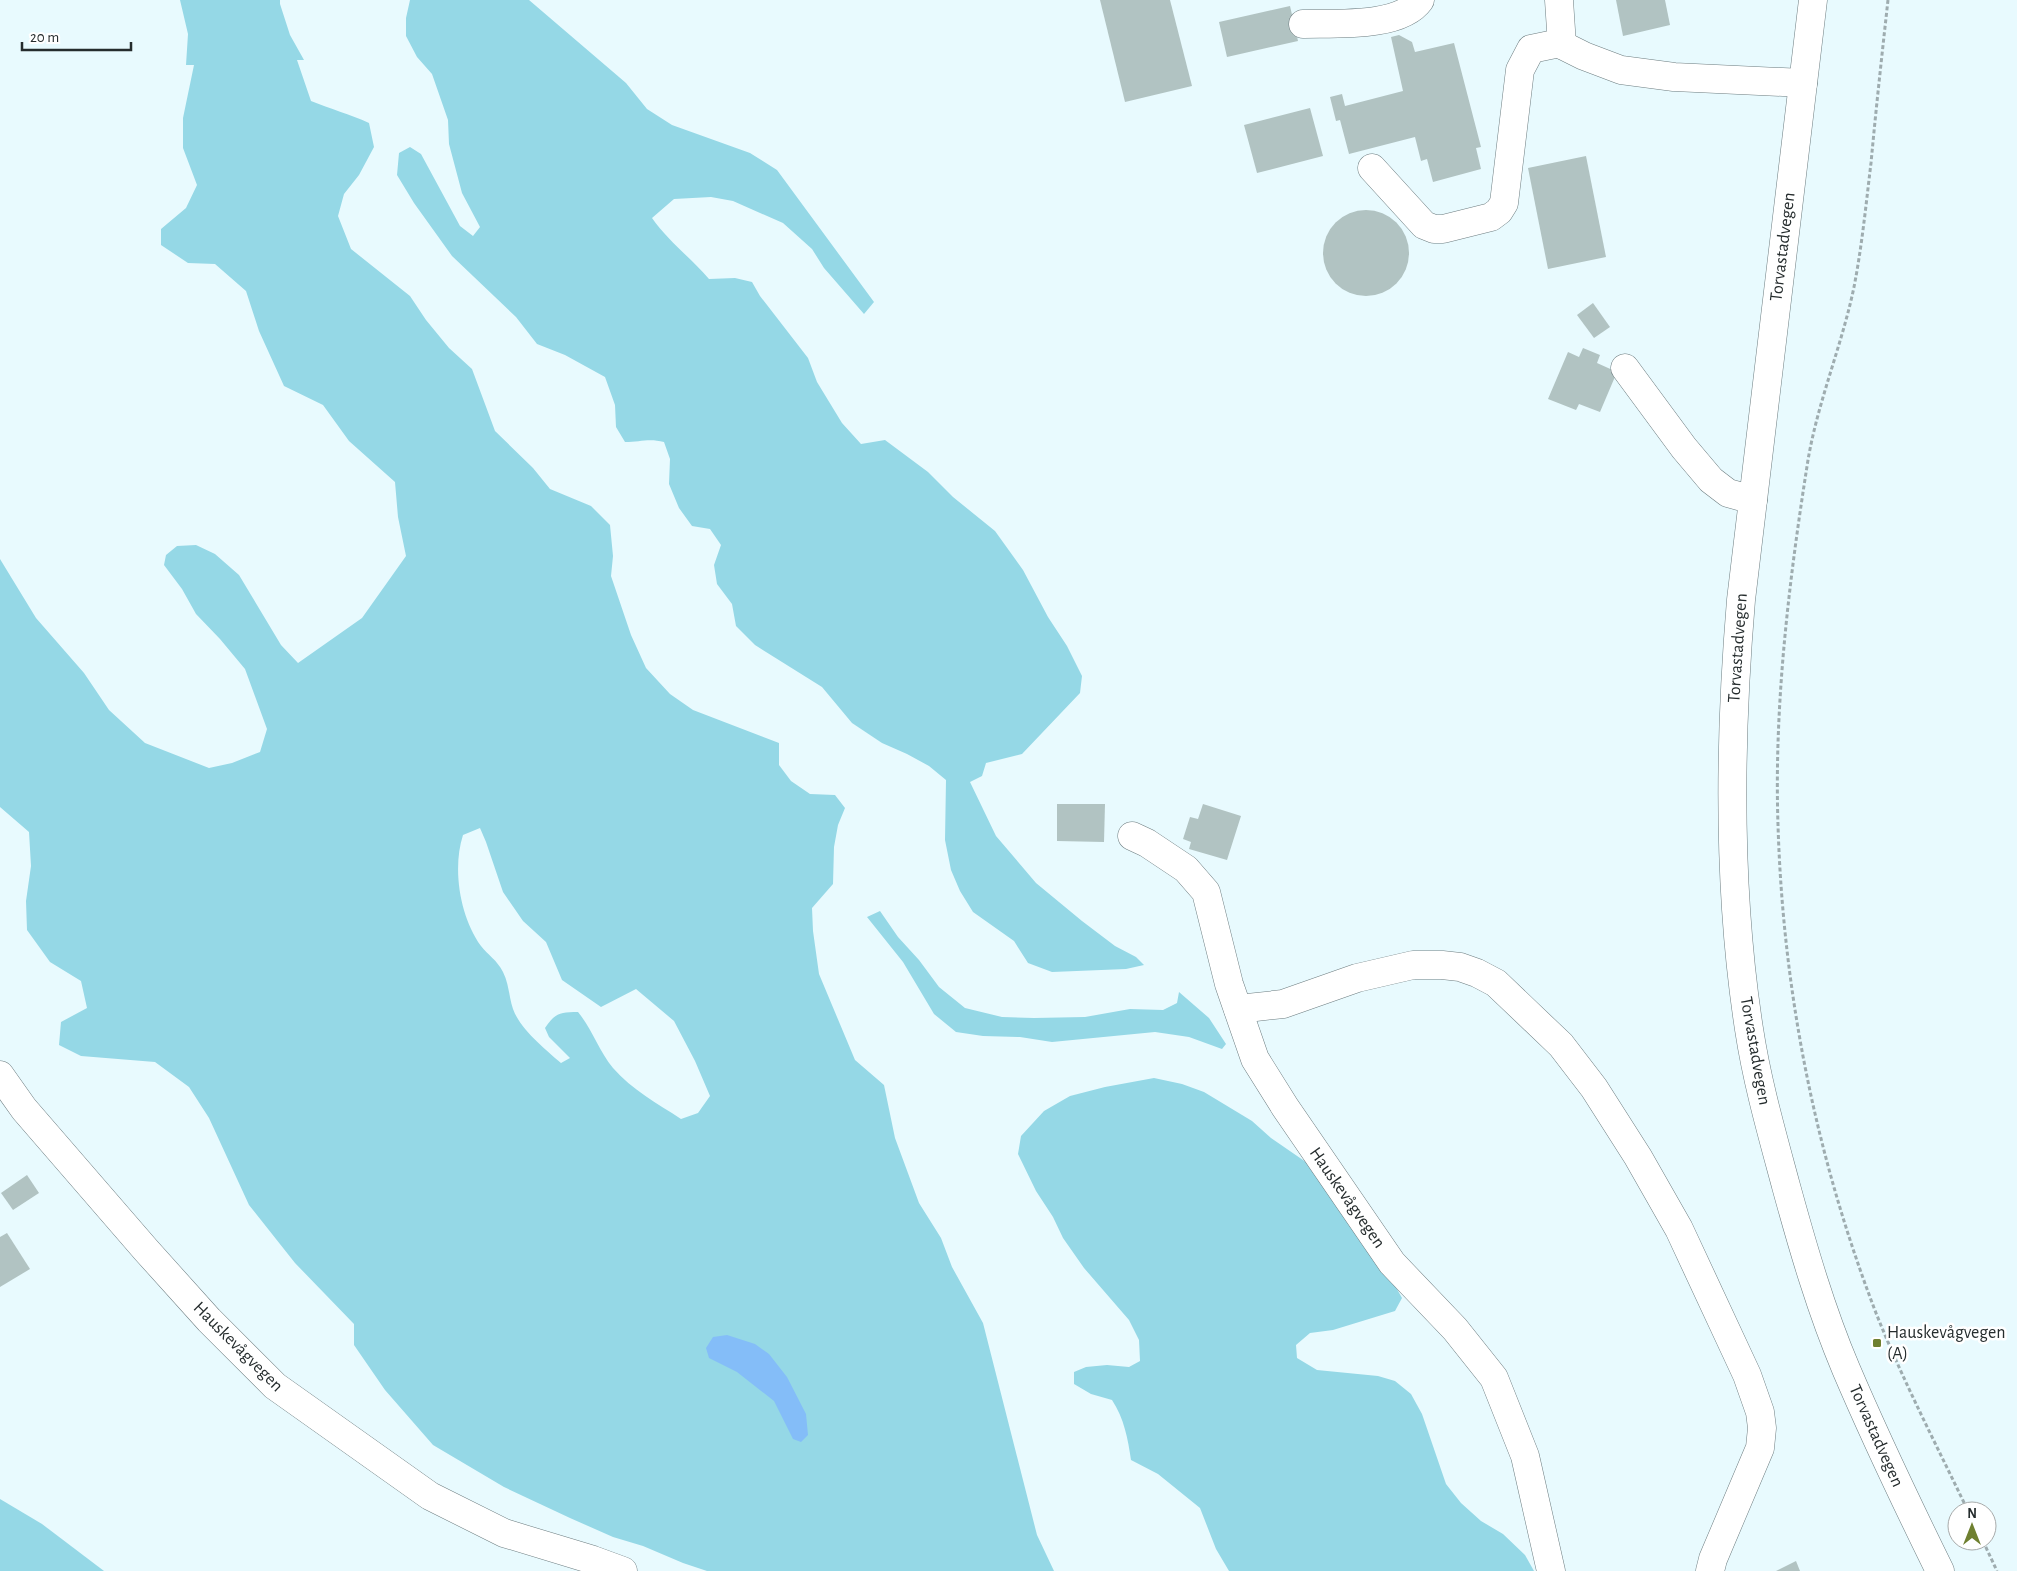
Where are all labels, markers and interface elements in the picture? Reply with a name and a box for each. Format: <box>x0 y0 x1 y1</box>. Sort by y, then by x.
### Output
scale bar <box>22 20 131 52</box>
text: 20 m <box>30 30 59 45</box>
street label: Torvastadvegen <box>1767 191 1799 303</box>
street label: Torvastadvegen <box>1725 593 1751 703</box>
street label: Torvastadvegen <box>1737 995 1773 1107</box>
street label: Hauskevågvegen <box>1306 1144 1388 1252</box>
street label: Hauskevågvegen <box>190 1299 286 1395</box>
place label: Hauskevågvegen (A) <box>1887 1324 2006 1363</box>
marker: Hauskevågvegen (A) <box>1871 1337 1883 1349</box>
street label: Torvastadvegen <box>1845 1382 1907 1490</box>
north arrow <box>1947 1501 1997 1551</box>
text: N <box>1967 1507 1977 1521</box>

